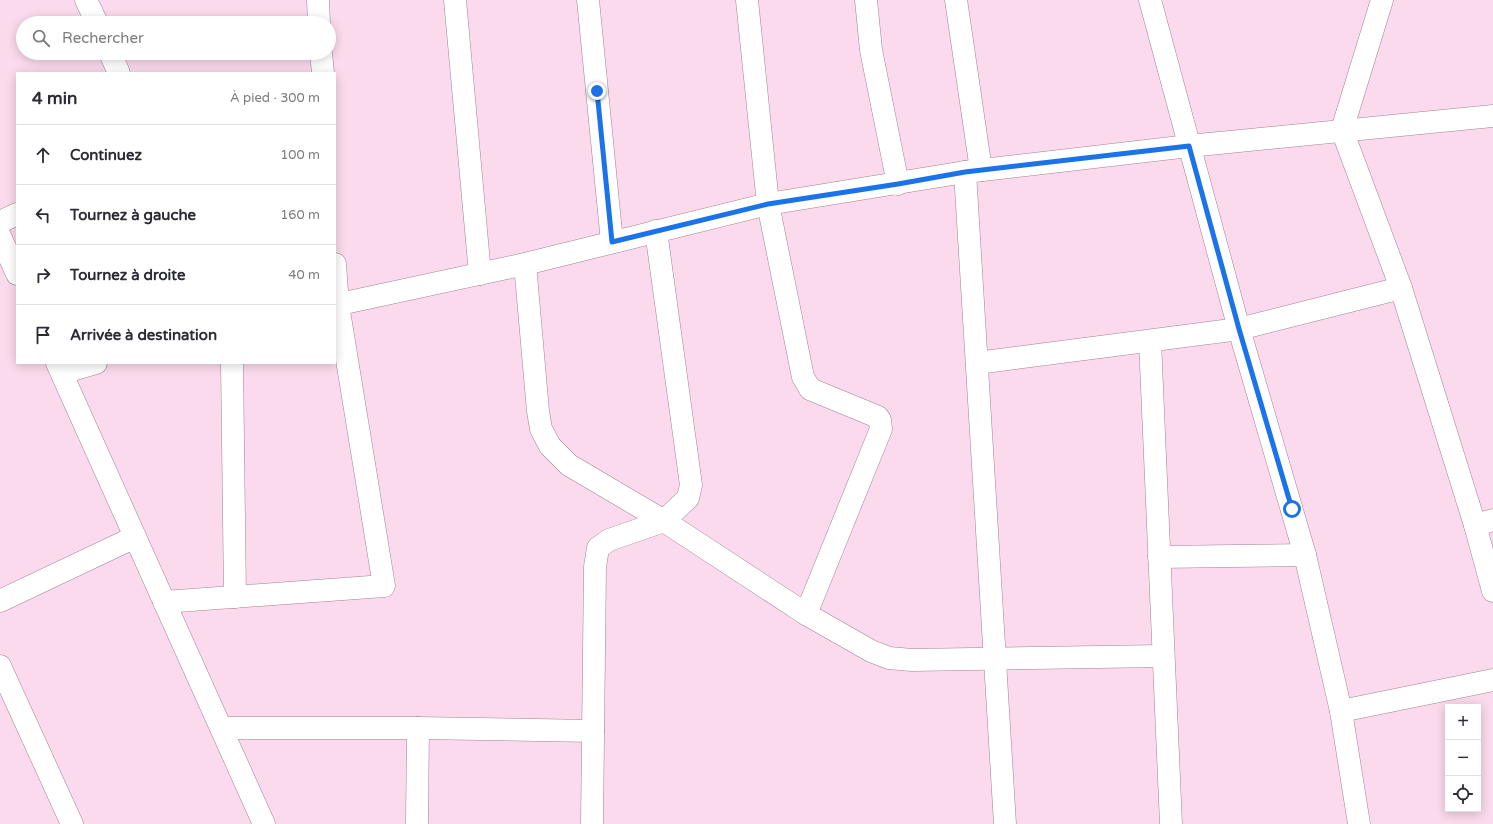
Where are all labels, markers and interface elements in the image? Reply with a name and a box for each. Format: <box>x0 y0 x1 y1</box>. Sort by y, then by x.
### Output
search box <box>16 16 336 60</box>
icon: search <box>30 27 52 49</box>
text: Rechercher <box>62 29 144 47</box>
route end <box>588 82 606 100</box>
text: 4 min <box>32 88 77 109</box>
text: À pied · 300 m <box>230 90 320 106</box>
icon: ahead <box>32 144 54 166</box>
text: Continuez <box>70 146 142 164</box>
text: 100 m <box>280 147 320 163</box>
icon: left <box>32 204 54 226</box>
text: Tournez à gauche <box>70 206 196 224</box>
text: 160 m <box>280 207 320 223</box>
icon: right <box>32 264 54 286</box>
text: Tournez à droite <box>70 266 185 284</box>
text: 40 m <box>288 267 320 283</box>
icon: arrive <box>32 324 54 346</box>
text: Arrivée à destination <box>70 326 217 344</box>
route start <box>1283 500 1301 518</box>
map controls <box>1445 704 1481 812</box>
button: + <box>1445 704 1481 740</box>
button: − <box>1445 740 1481 776</box>
button: locate <box>1445 776 1481 812</box>

